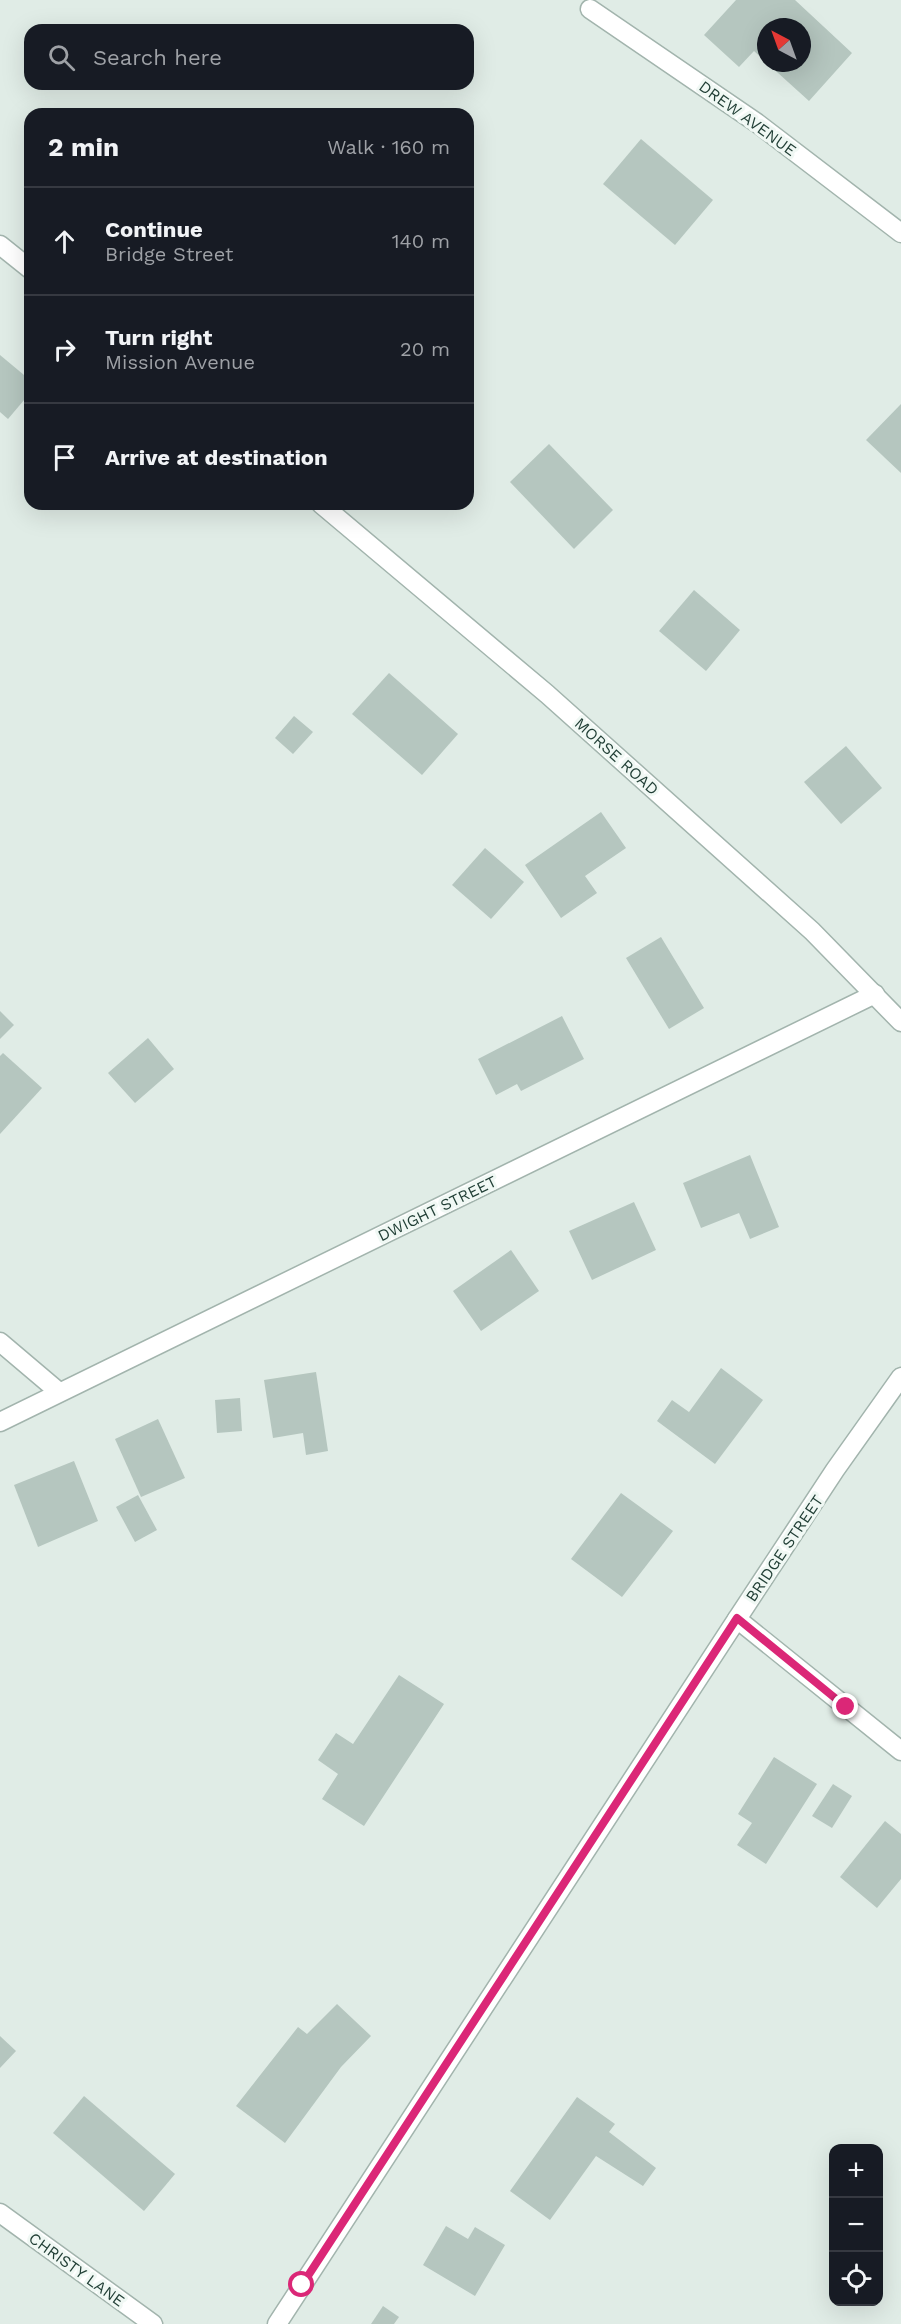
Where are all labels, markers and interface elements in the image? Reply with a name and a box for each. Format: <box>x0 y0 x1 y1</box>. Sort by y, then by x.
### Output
north arrow <box>757 18 811 72</box>
search box <box>24 24 474 90</box>
icon: search <box>45 41 78 74</box>
text: Search here <box>93 45 222 70</box>
street label: DREW AVENUE <box>695 77 800 160</box>
text: 2 min <box>48 132 119 162</box>
text: Walk · 160 m <box>327 135 450 159</box>
text: Continue <box>105 217 203 242</box>
icon: ahead <box>48 225 81 258</box>
text: 140 m <box>392 229 450 253</box>
text: Bridge Street <box>105 242 233 266</box>
text: Turn right <box>105 325 212 350</box>
icon: right <box>48 333 81 366</box>
text: 20 m <box>400 337 450 361</box>
text: Mission Avenue <box>105 350 255 374</box>
icon: arrive <box>48 441 81 474</box>
text: Arrive at destination <box>105 445 328 470</box>
street label: MORSE ROAD <box>571 714 663 799</box>
street label: DWIGHT STREET <box>375 1171 500 1245</box>
street label: BRIDGE STREET <box>742 1491 827 1605</box>
route end <box>832 1693 858 1719</box>
map controls <box>829 2144 883 2306</box>
button: + <box>829 2144 883 2198</box>
button: − <box>829 2198 883 2252</box>
street label: CHRISTY LANE <box>25 2228 128 2310</box>
button: locate <box>829 2252 883 2306</box>
route start <box>288 2271 314 2297</box>

